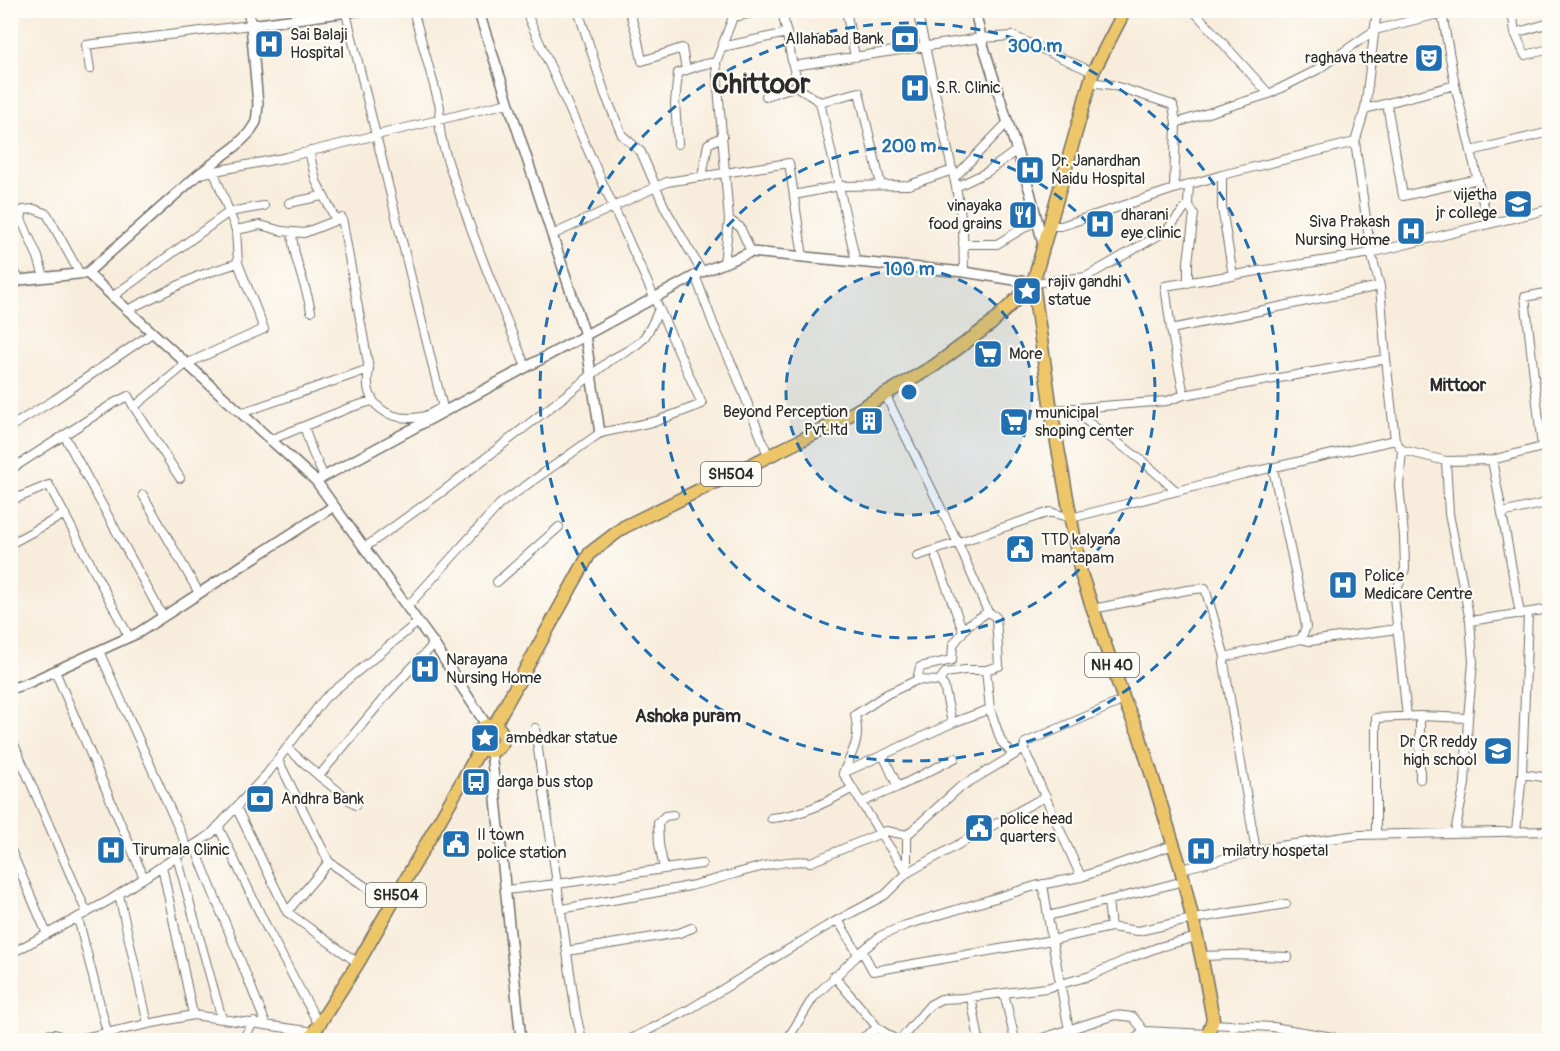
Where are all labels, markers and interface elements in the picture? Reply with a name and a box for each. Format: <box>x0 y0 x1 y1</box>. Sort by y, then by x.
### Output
bank icon: Allahabad Bank <box>889 23 921 55</box>
place label: Sai Balaji Hospital <box>290 25 348 63</box>
hospital icon: Sai Balaji Hospital <box>253 28 285 60</box>
place label: Allahabad Bank <box>785 29 884 49</box>
text: 300 m <box>1008 35 1062 58</box>
theatre icon: raghava theatre <box>1413 42 1445 74</box>
place label: raghava theatre <box>1305 48 1408 68</box>
district label: Chittoor <box>712 67 811 102</box>
hospital icon: S.R. Clinic <box>899 72 931 104</box>
place label: S.R. Clinic <box>936 78 1001 98</box>
text: 200 m <box>882 135 936 158</box>
place label: Dr. Janardhan Naidu Hospital <box>1051 151 1145 189</box>
hospital icon: Dr. Janardhan Naidu Hospital <box>1014 154 1046 186</box>
place label: vijetha jr college <box>1435 185 1497 223</box>
school or university icon: vijetha jr college <box>1502 188 1534 220</box>
place label: vinayaka food grains <box>928 196 1002 234</box>
restaurant icon: vinayaka food grains <box>1007 199 1039 231</box>
place label: dharani eye clinic <box>1121 205 1182 243</box>
hospital icon: dharani eye clinic <box>1084 208 1116 240</box>
place label: Siva Prakash Nursing Home <box>1295 212 1390 250</box>
hospital icon: Siva Prakash Nursing Home <box>1395 215 1427 247</box>
text: 100 m <box>883 258 935 281</box>
place label: rajiv gandhi statue <box>1048 272 1121 310</box>
place icon: rajiv gandhi statue <box>1011 275 1043 307</box>
supermarket icon: More <box>972 338 1004 370</box>
place label: More <box>1009 344 1043 364</box>
district label: Mittoor <box>1430 374 1487 397</box>
centre of rings <box>899 382 919 402</box>
place label: Beyond Perception Pvt.ltd <box>723 402 848 440</box>
place label: municipal shoping center <box>1035 403 1134 441</box>
building icon: Beyond Perception Pvt.ltd <box>853 405 885 437</box>
supermarket icon: municipal shoping center <box>998 406 1030 438</box>
road number: SH504 <box>701 462 761 486</box>
place label: TTD kalyana mantapam <box>1041 530 1120 568</box>
public building icon: TTD kalyana mantapam <box>1004 533 1036 565</box>
place label: Police Medicare Centre <box>1364 566 1473 604</box>
hospital icon: Police Medicare Centre <box>1327 569 1359 601</box>
place label: Narayana Nursing Home <box>446 650 541 688</box>
hospital icon: Narayana Nursing Home <box>409 653 441 685</box>
road number: NH 40 <box>1085 653 1139 677</box>
district label: Ashoka puram <box>635 705 741 728</box>
place icon: ambedkar statue <box>469 722 501 754</box>
place label: ambedkar statue <box>506 728 618 748</box>
place label: Dr CR reddy high school <box>1399 732 1477 770</box>
school or university icon: Dr CR reddy high school <box>1482 735 1514 767</box>
bus stop icon: darga bus stop <box>460 766 492 798</box>
place label: darga bus stop <box>497 772 593 792</box>
bank icon: Andhra Bank <box>244 783 276 815</box>
place label: Andhra Bank <box>281 789 364 809</box>
place label: police head quarters <box>1000 809 1073 847</box>
public building icon: police head quarters <box>963 812 995 844</box>
place label: II town police station <box>477 825 567 863</box>
public building icon: II town police station <box>440 828 472 860</box>
hospital icon: Tirumala Clinic <box>95 834 127 866</box>
hospital icon: milatry hospetal <box>1185 835 1217 867</box>
place label: Tirumala Clinic <box>132 840 230 860</box>
place label: milatry hospetal <box>1222 841 1329 861</box>
road number: SH504 <box>366 883 426 907</box>

